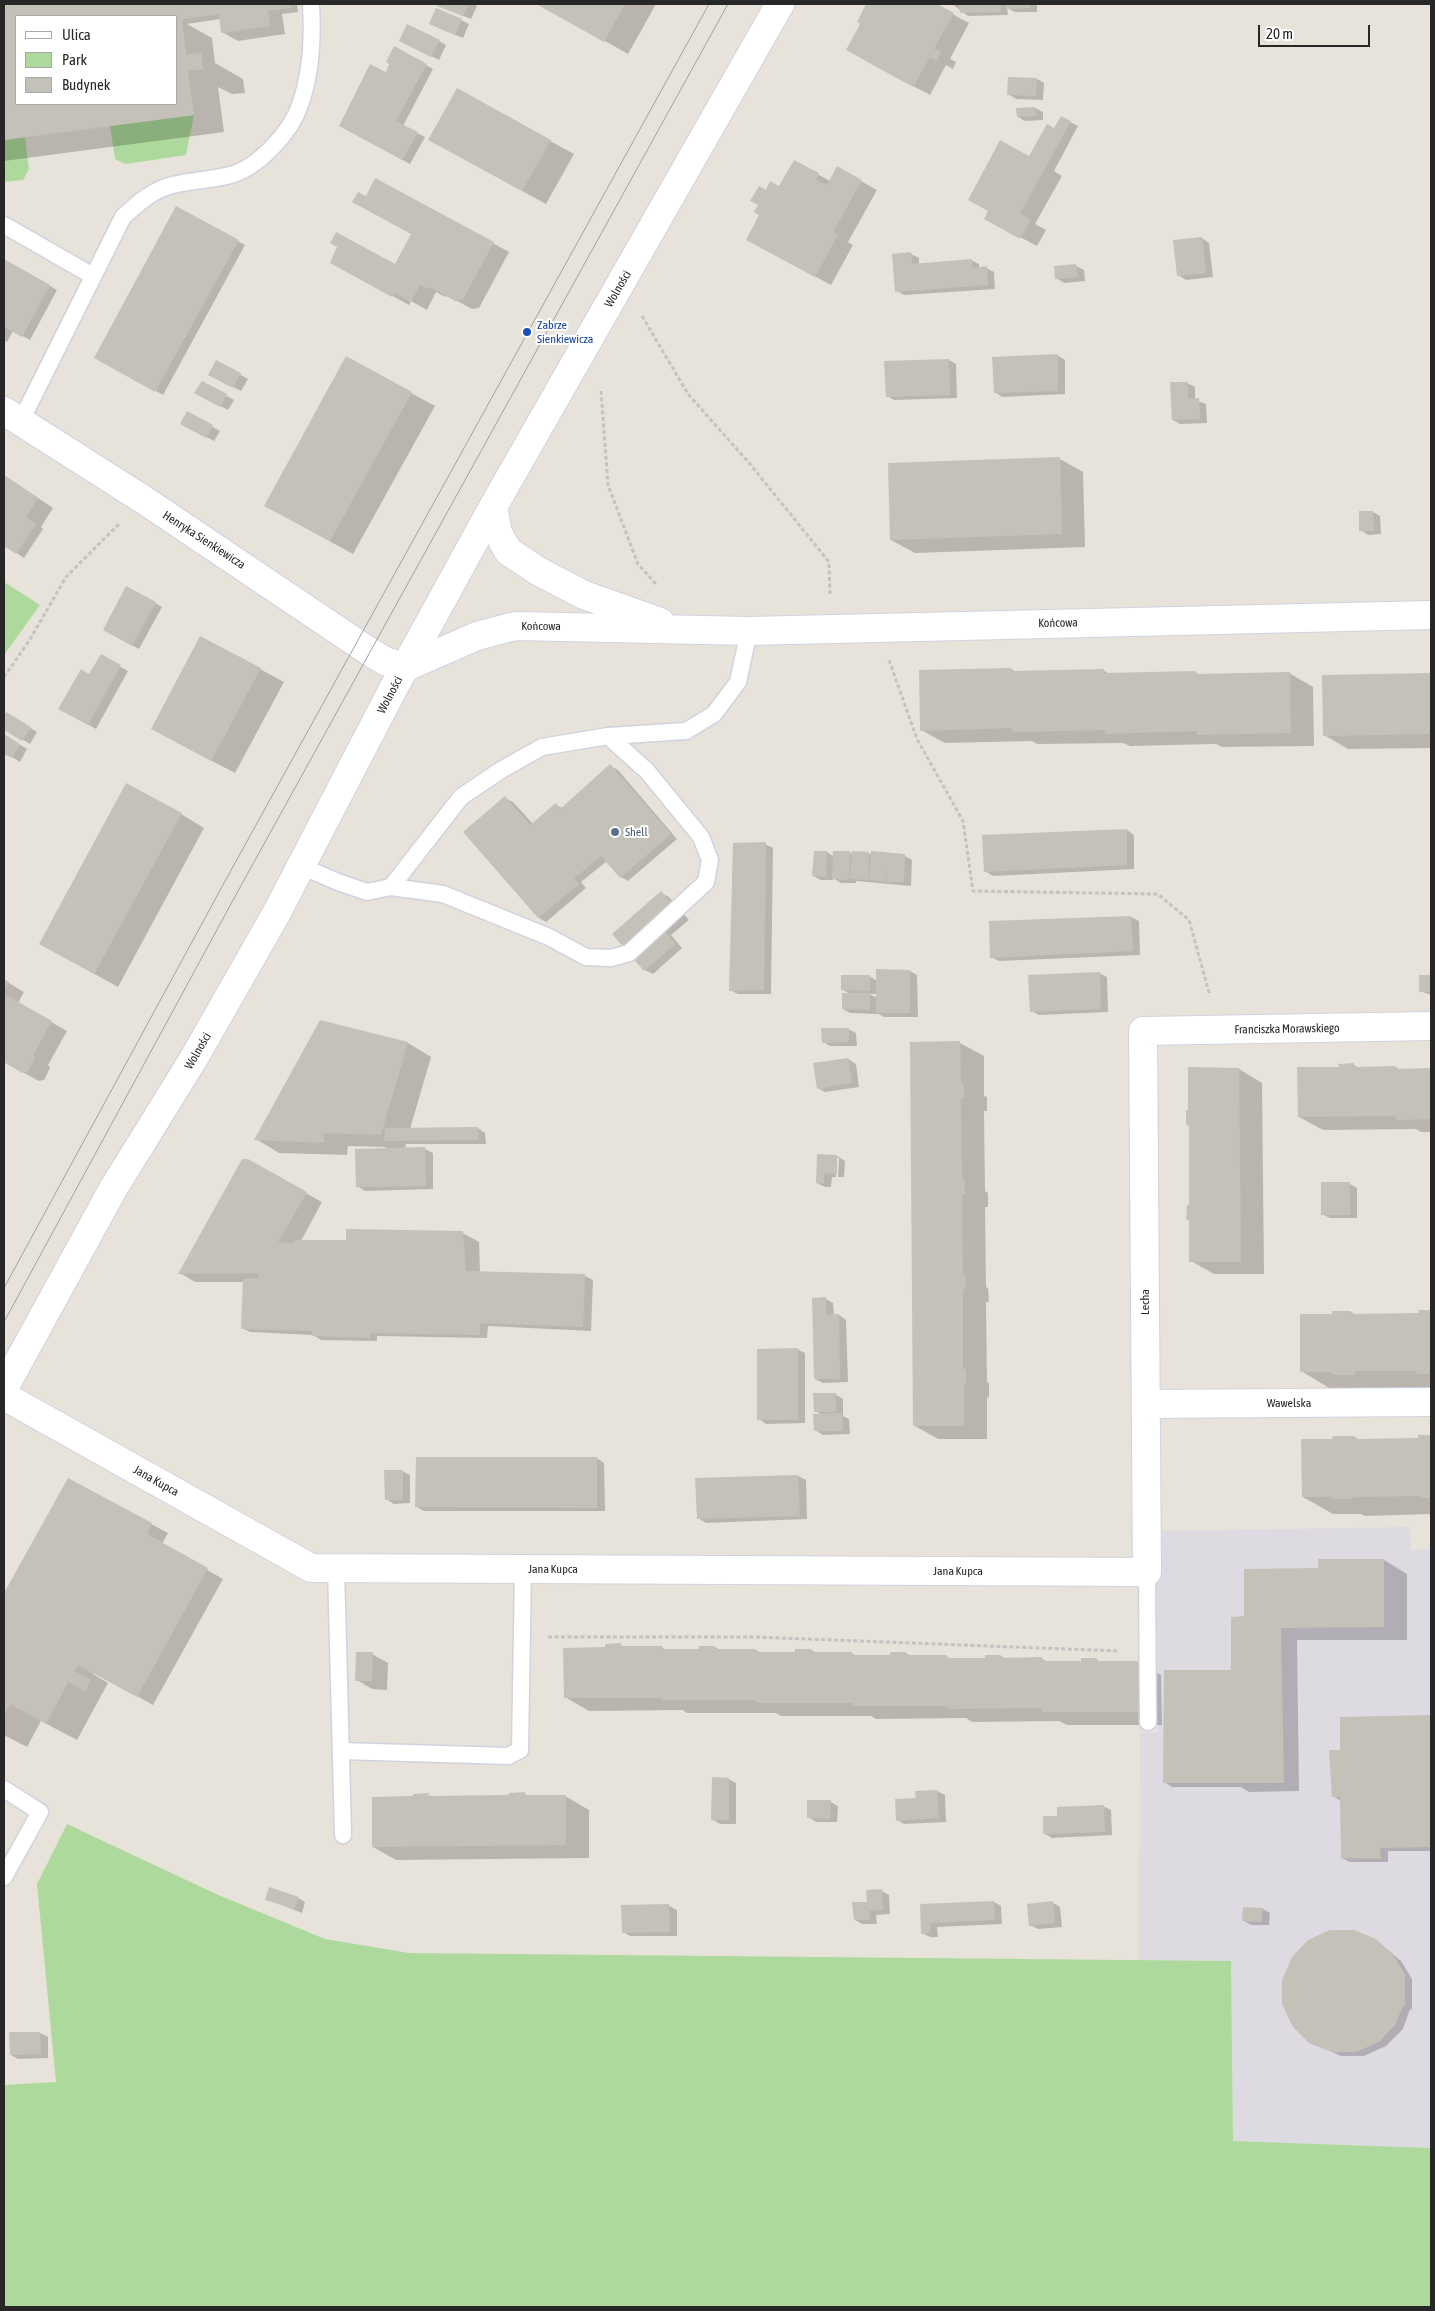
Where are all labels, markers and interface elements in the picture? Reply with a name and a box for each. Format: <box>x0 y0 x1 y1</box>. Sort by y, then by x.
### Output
legend <box>15 15 178 105</box>
scale bar <box>1260 15 1372 47</box>
text: 20 m <box>1266 25 1293 42</box>
text: Ulica <box>62 26 91 43</box>
text: Park <box>62 51 87 68</box>
text: Budynek <box>62 76 110 93</box>
street label: Wolności <box>602 268 634 310</box>
place label: Zabrze Sienkiewicza <box>537 318 593 346</box>
marker: Zabrze Sienkiewicza <box>521 326 533 338</box>
street label: Henryka Sienkiewicza <box>160 508 248 572</box>
street label: Końcowa <box>1038 615 1078 631</box>
street label: Końcowa <box>521 619 561 633</box>
street label: Wolności <box>374 674 406 716</box>
place label: Shell <box>625 825 648 839</box>
marker: Shell <box>609 826 621 838</box>
street label: Franciszka Morawskiego <box>1234 1021 1340 1037</box>
street label: Wolności <box>182 1030 214 1072</box>
street label: Lecha <box>1138 1289 1152 1315</box>
street label: Wawelska <box>1267 1396 1311 1410</box>
street label: Jana Kupca <box>131 1463 181 1499</box>
street label: Jana Kupca <box>528 1562 578 1576</box>
street label: Jana Kupca <box>933 1564 983 1578</box>

